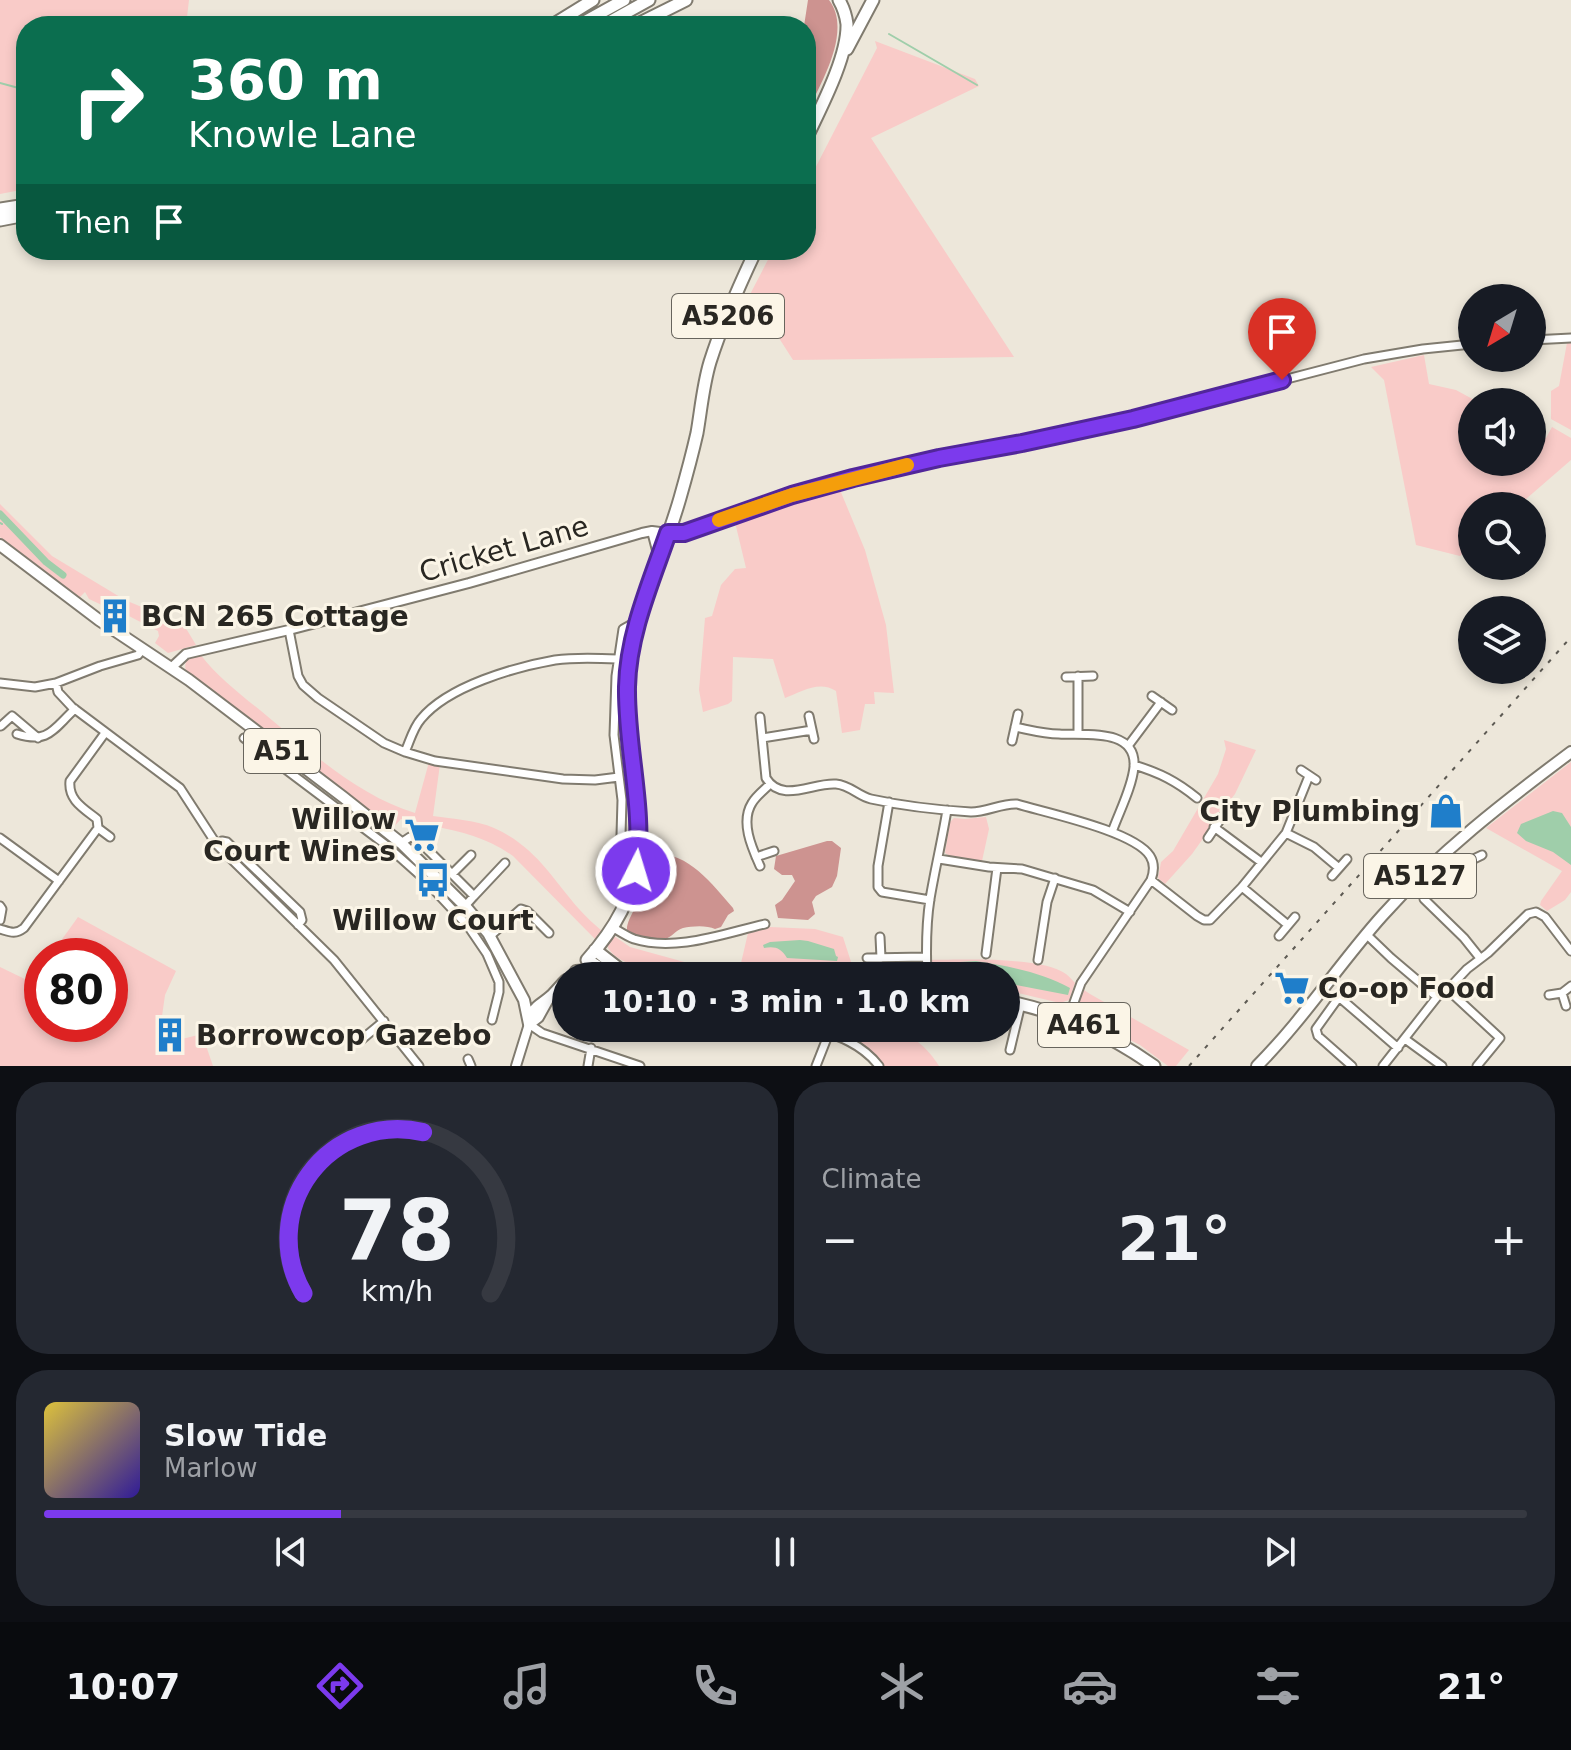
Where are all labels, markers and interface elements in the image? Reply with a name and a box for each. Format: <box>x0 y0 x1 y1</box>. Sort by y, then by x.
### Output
text: 360 m <box>188 47 383 112</box>
icon: right <box>56 48 160 152</box>
text: Knowle Lane <box>188 114 417 155</box>
icon: arrive <box>147 200 191 244</box>
text: Then <box>56 205 131 240</box>
north arrow <box>1458 284 1546 372</box>
map controls <box>1458 284 1546 684</box>
road number: A5206 <box>672 294 784 338</box>
pin <box>1248 298 1316 380</box>
icon: arrive <box>1260 310 1304 354</box>
button: sound <box>1458 388 1546 476</box>
button: search <box>1458 492 1546 580</box>
street label: Cricket Lane <box>416 509 592 589</box>
button: layers <box>1458 596 1546 684</box>
building icon: BCN 265 Cottage <box>96 597 134 635</box>
place label: BCN 265 Cottage <box>141 600 409 633</box>
road number: A51 <box>244 729 320 773</box>
shop icon: City Plumbing <box>1427 792 1465 830</box>
place label: City Plumbing <box>1200 795 1420 828</box>
place label: Willow Court Wines <box>203 803 396 868</box>
supermarket icon: Willow Court Wines <box>403 816 441 854</box>
position arrow <box>594 829 678 913</box>
road number: A5127 <box>1364 854 1476 898</box>
bus stop icon: Willow Court <box>414 861 452 899</box>
place label: Willow Court <box>332 904 534 937</box>
speed limit sign: 80 <box>24 938 128 1042</box>
supermarket icon: Co-op Food <box>1273 969 1311 1007</box>
place label: Co-op Food <box>1318 972 1495 1005</box>
text: 10:10 · 3 min · 1.0 km <box>601 984 971 1019</box>
road number: A461 <box>1038 1003 1130 1047</box>
building icon: Borrowcop Gazebo <box>151 1016 189 1054</box>
place label: Borrowcop Gazebo <box>196 1019 491 1052</box>
text: Climate <box>822 1164 922 1194</box>
text: 78 <box>339 1183 455 1280</box>
text: 21° <box>1118 1204 1231 1274</box>
text: − <box>822 1214 858 1265</box>
text: + <box>1490 1214 1527 1265</box>
text: km/h <box>361 1274 433 1308</box>
text: Slow Tide <box>164 1418 327 1453</box>
text: Marlow <box>164 1453 257 1483</box>
icon: previous <box>269 1530 313 1574</box>
icon: pause <box>763 1530 807 1574</box>
icon: next <box>1258 1530 1302 1574</box>
icon: directions <box>312 1658 368 1714</box>
icon: music <box>499 1658 555 1714</box>
icon: phone <box>687 1658 743 1714</box>
icon: climate <box>874 1658 930 1714</box>
icon: car <box>1062 1658 1118 1714</box>
icon: filters <box>1250 1658 1306 1714</box>
text: 10:07 <box>66 1666 180 1707</box>
text: 21° <box>1437 1666 1505 1707</box>

